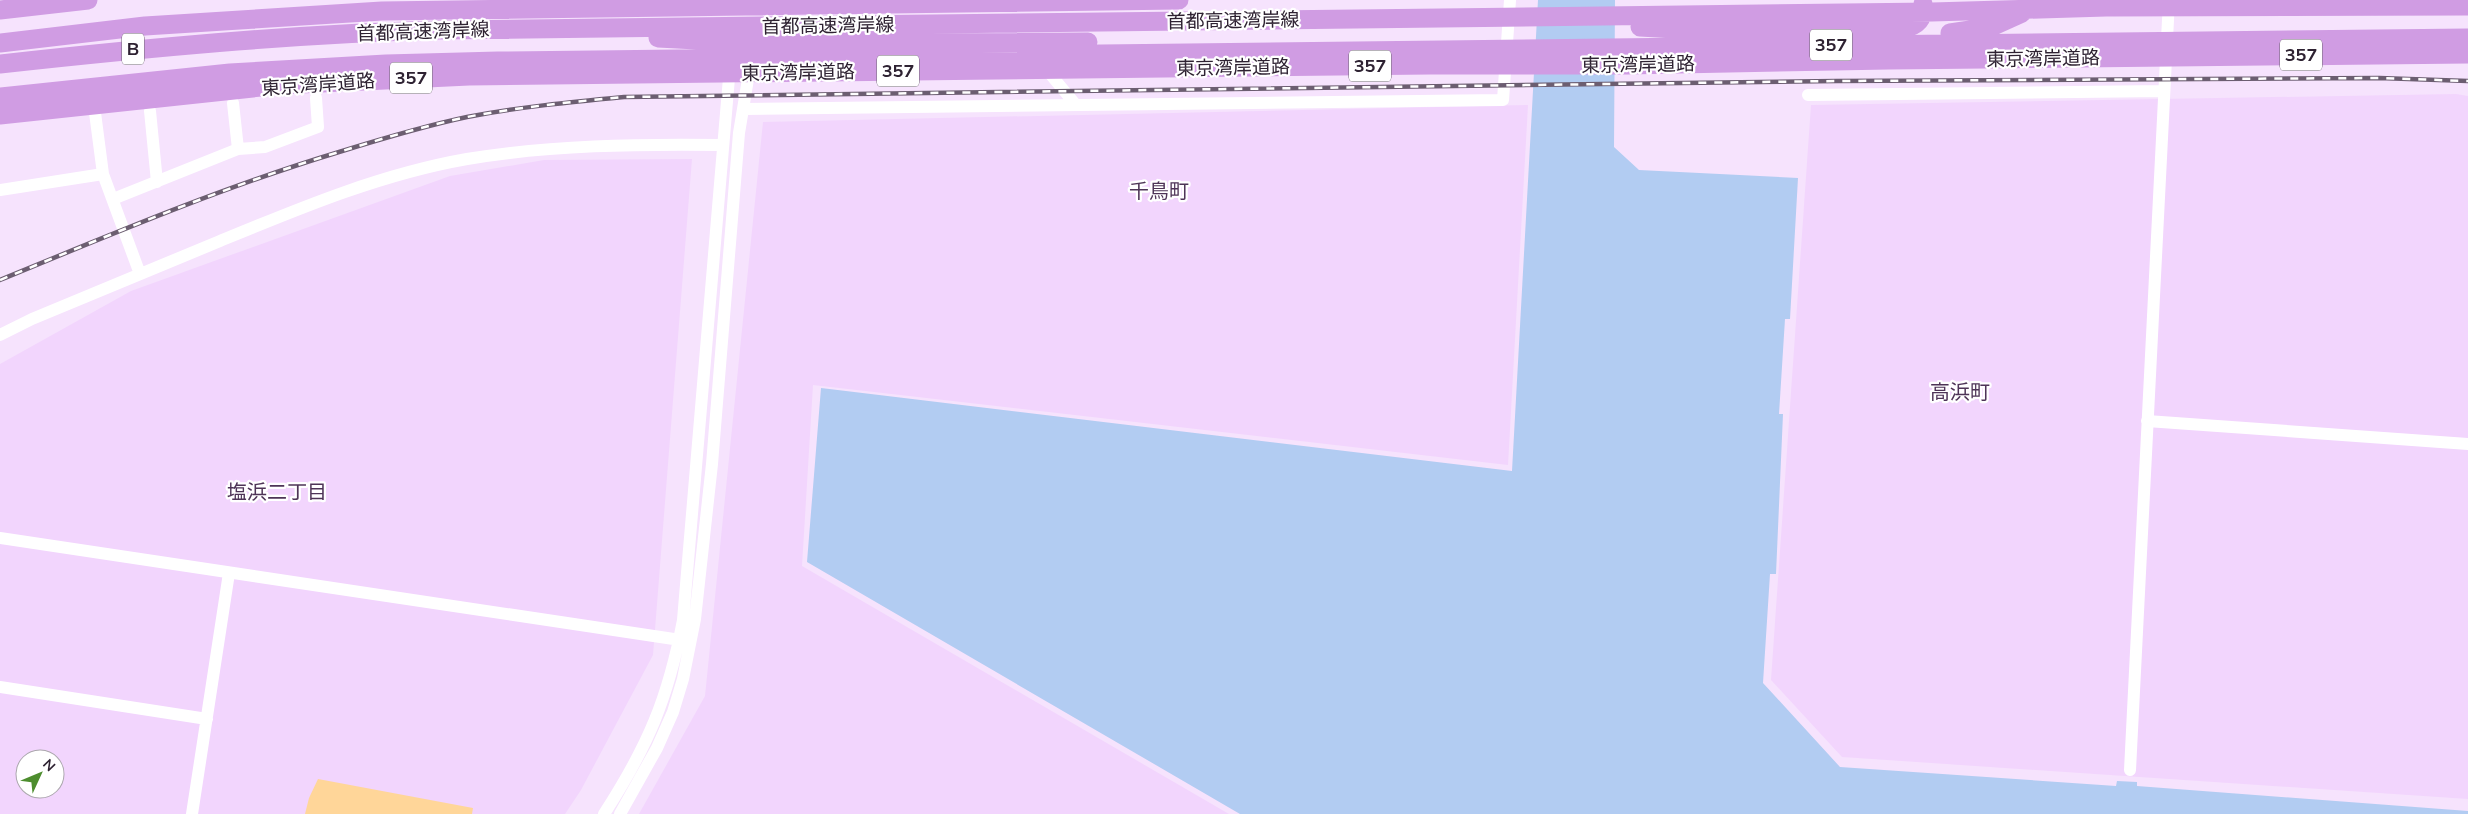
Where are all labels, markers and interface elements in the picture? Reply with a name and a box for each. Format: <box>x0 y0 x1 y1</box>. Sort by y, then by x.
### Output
street label: 首都高速湾岸線 <box>1166 7 1300 33</box>
street label: 首都高速湾岸線 <box>761 12 895 38</box>
street label: 首都高速湾岸線 <box>356 17 490 45</box>
road number: 357 <box>1810 30 1852 60</box>
road number: B <box>122 34 144 64</box>
road number: 357 <box>2280 40 2322 70</box>
street label: 東京湾岸道路 <box>1986 45 2100 71</box>
road number: 357 <box>1349 50 1391 82</box>
street label: 東京湾岸道路 <box>1581 51 1695 77</box>
street label: 東京湾岸道路 <box>1176 54 1290 80</box>
road number: 357 <box>877 56 919 86</box>
street label: 東京湾岸道路 <box>741 59 855 85</box>
road number: 357 <box>390 62 432 94</box>
street label: 東京湾岸道路 <box>260 68 376 100</box>
district label: 千鳥町 <box>1129 178 1189 203</box>
district label: 高浜町 <box>1930 379 1990 404</box>
district label: 塩浜二丁目 <box>227 479 327 504</box>
north arrow <box>15 749 65 799</box>
text: N <box>39 755 59 775</box>

